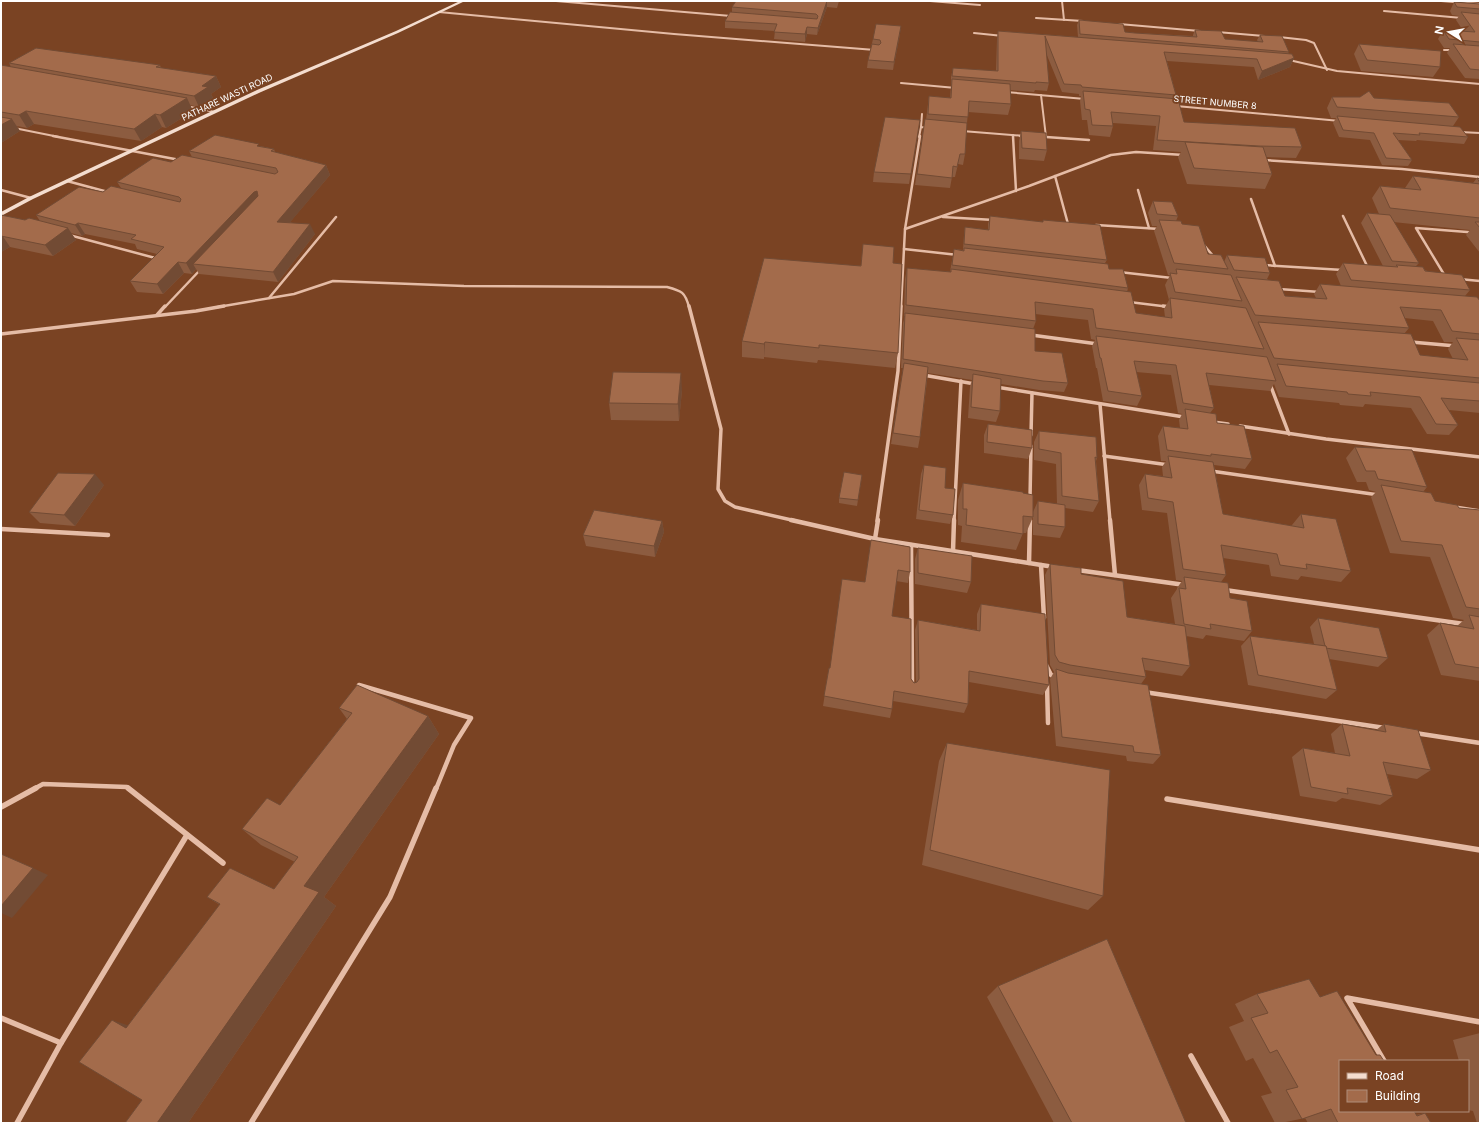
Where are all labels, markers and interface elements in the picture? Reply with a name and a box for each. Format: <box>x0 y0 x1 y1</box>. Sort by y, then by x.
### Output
north arrow <box>1429 12 1469 52</box>
text: N <box>1432 25 1447 36</box>
street label: PATHARE WASTI ROAD <box>180 71 274 123</box>
street label: STREET NUMBER 8 <box>1173 93 1257 111</box>
legend <box>1339 1060 1469 1112</box>
text: Road <box>1375 1068 1404 1083</box>
text: Building <box>1375 1088 1420 1103</box>

